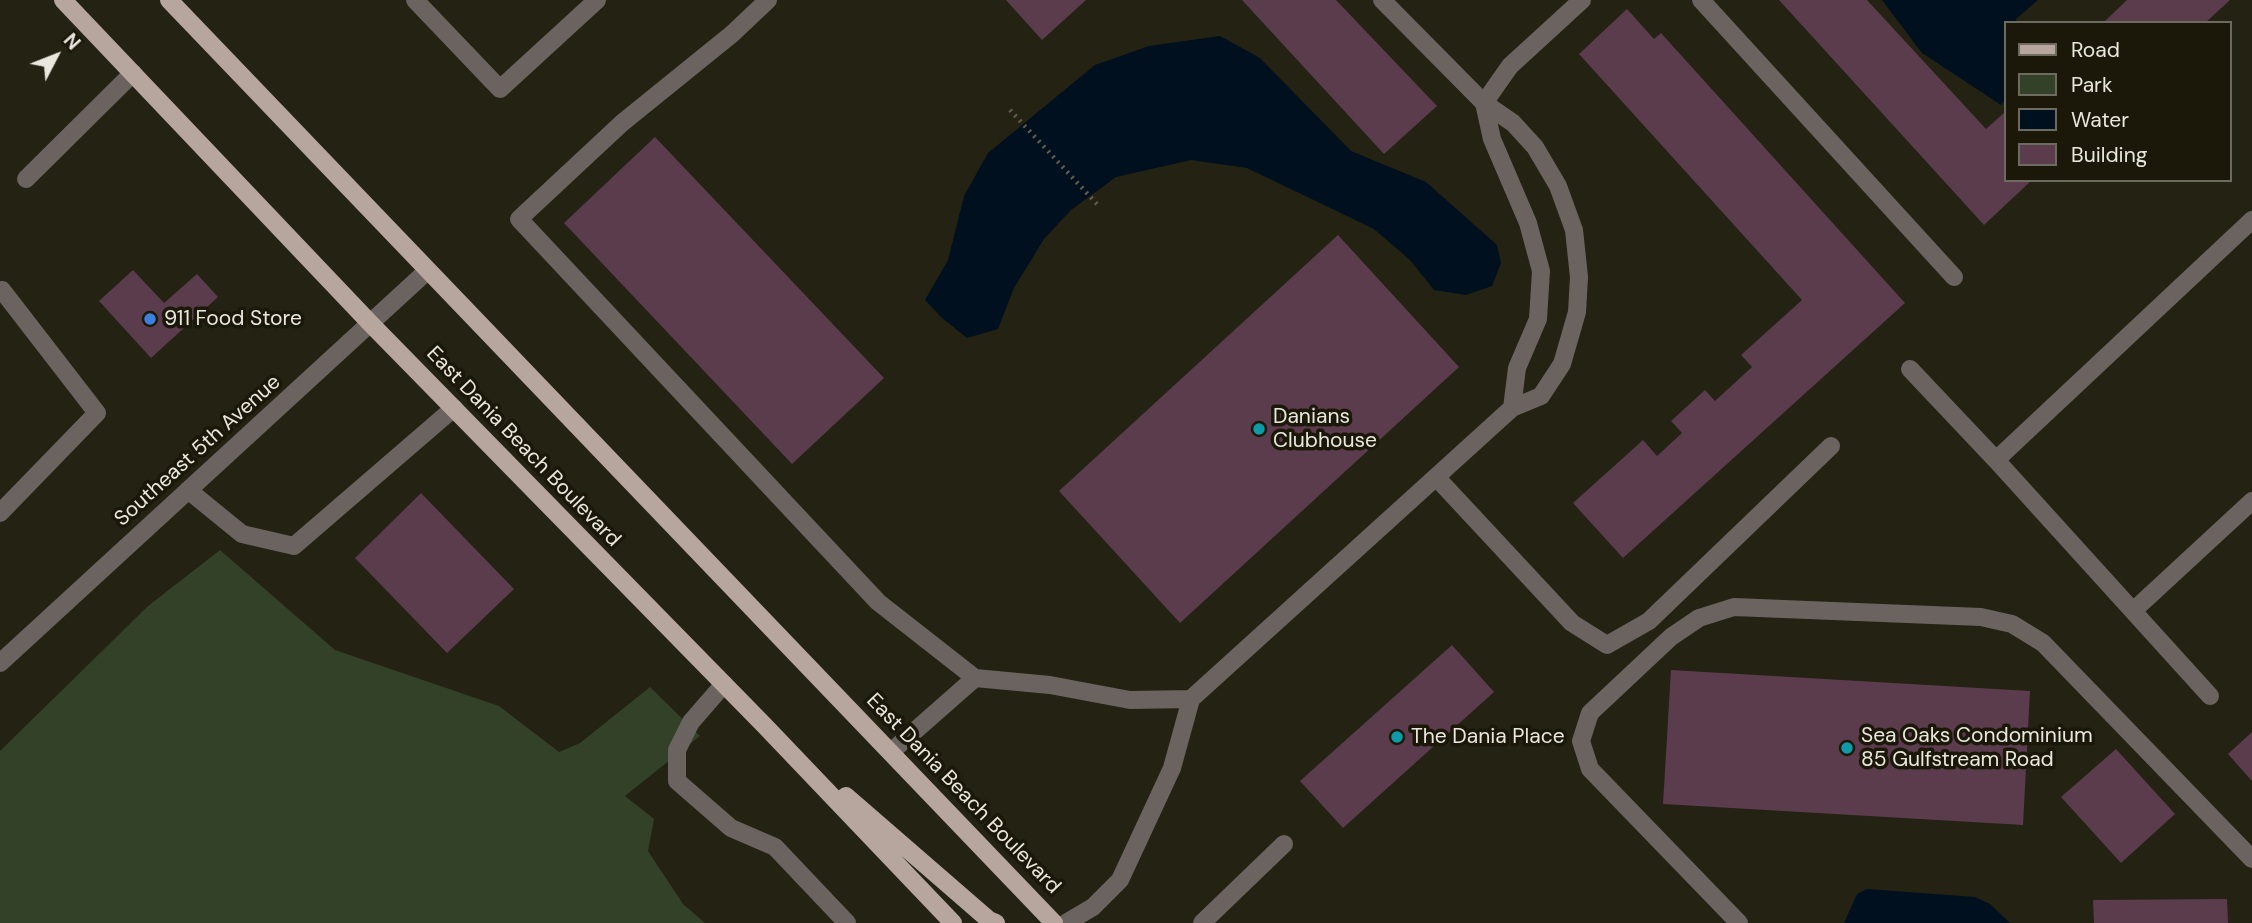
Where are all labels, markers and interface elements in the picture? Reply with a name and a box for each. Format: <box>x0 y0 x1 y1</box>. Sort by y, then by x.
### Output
north arrow <box>21 21 91 91</box>
legend <box>2004 21 2231 182</box>
text: N <box>58 28 86 55</box>
text: Road <box>2071 36 2120 64</box>
text: Park <box>2071 71 2112 99</box>
text: Water <box>2071 106 2129 134</box>
text: Building <box>2071 141 2147 169</box>
place label: 911 Food Store <box>164 306 302 332</box>
marker: 911 Food Store <box>142 311 158 327</box>
street label: East Dania Beach Boulevard <box>421 342 625 552</box>
street label: Southeast 5th Avenue <box>110 370 286 532</box>
place label: Danians Clubhouse <box>1273 404 1377 454</box>
marker: Danians Clubhouse <box>1251 421 1267 437</box>
street label: East Dania Beach Boulevard <box>861 689 1065 899</box>
place label: Sea Oaks Condominium 85 Gulfstream Road <box>1861 723 2093 773</box>
place label: The Dania Place <box>1411 724 1565 750</box>
marker: The Dania Place <box>1389 729 1405 745</box>
marker: Sea Oaks Condominium 85 Gulfstream Road <box>1839 740 1855 756</box>

